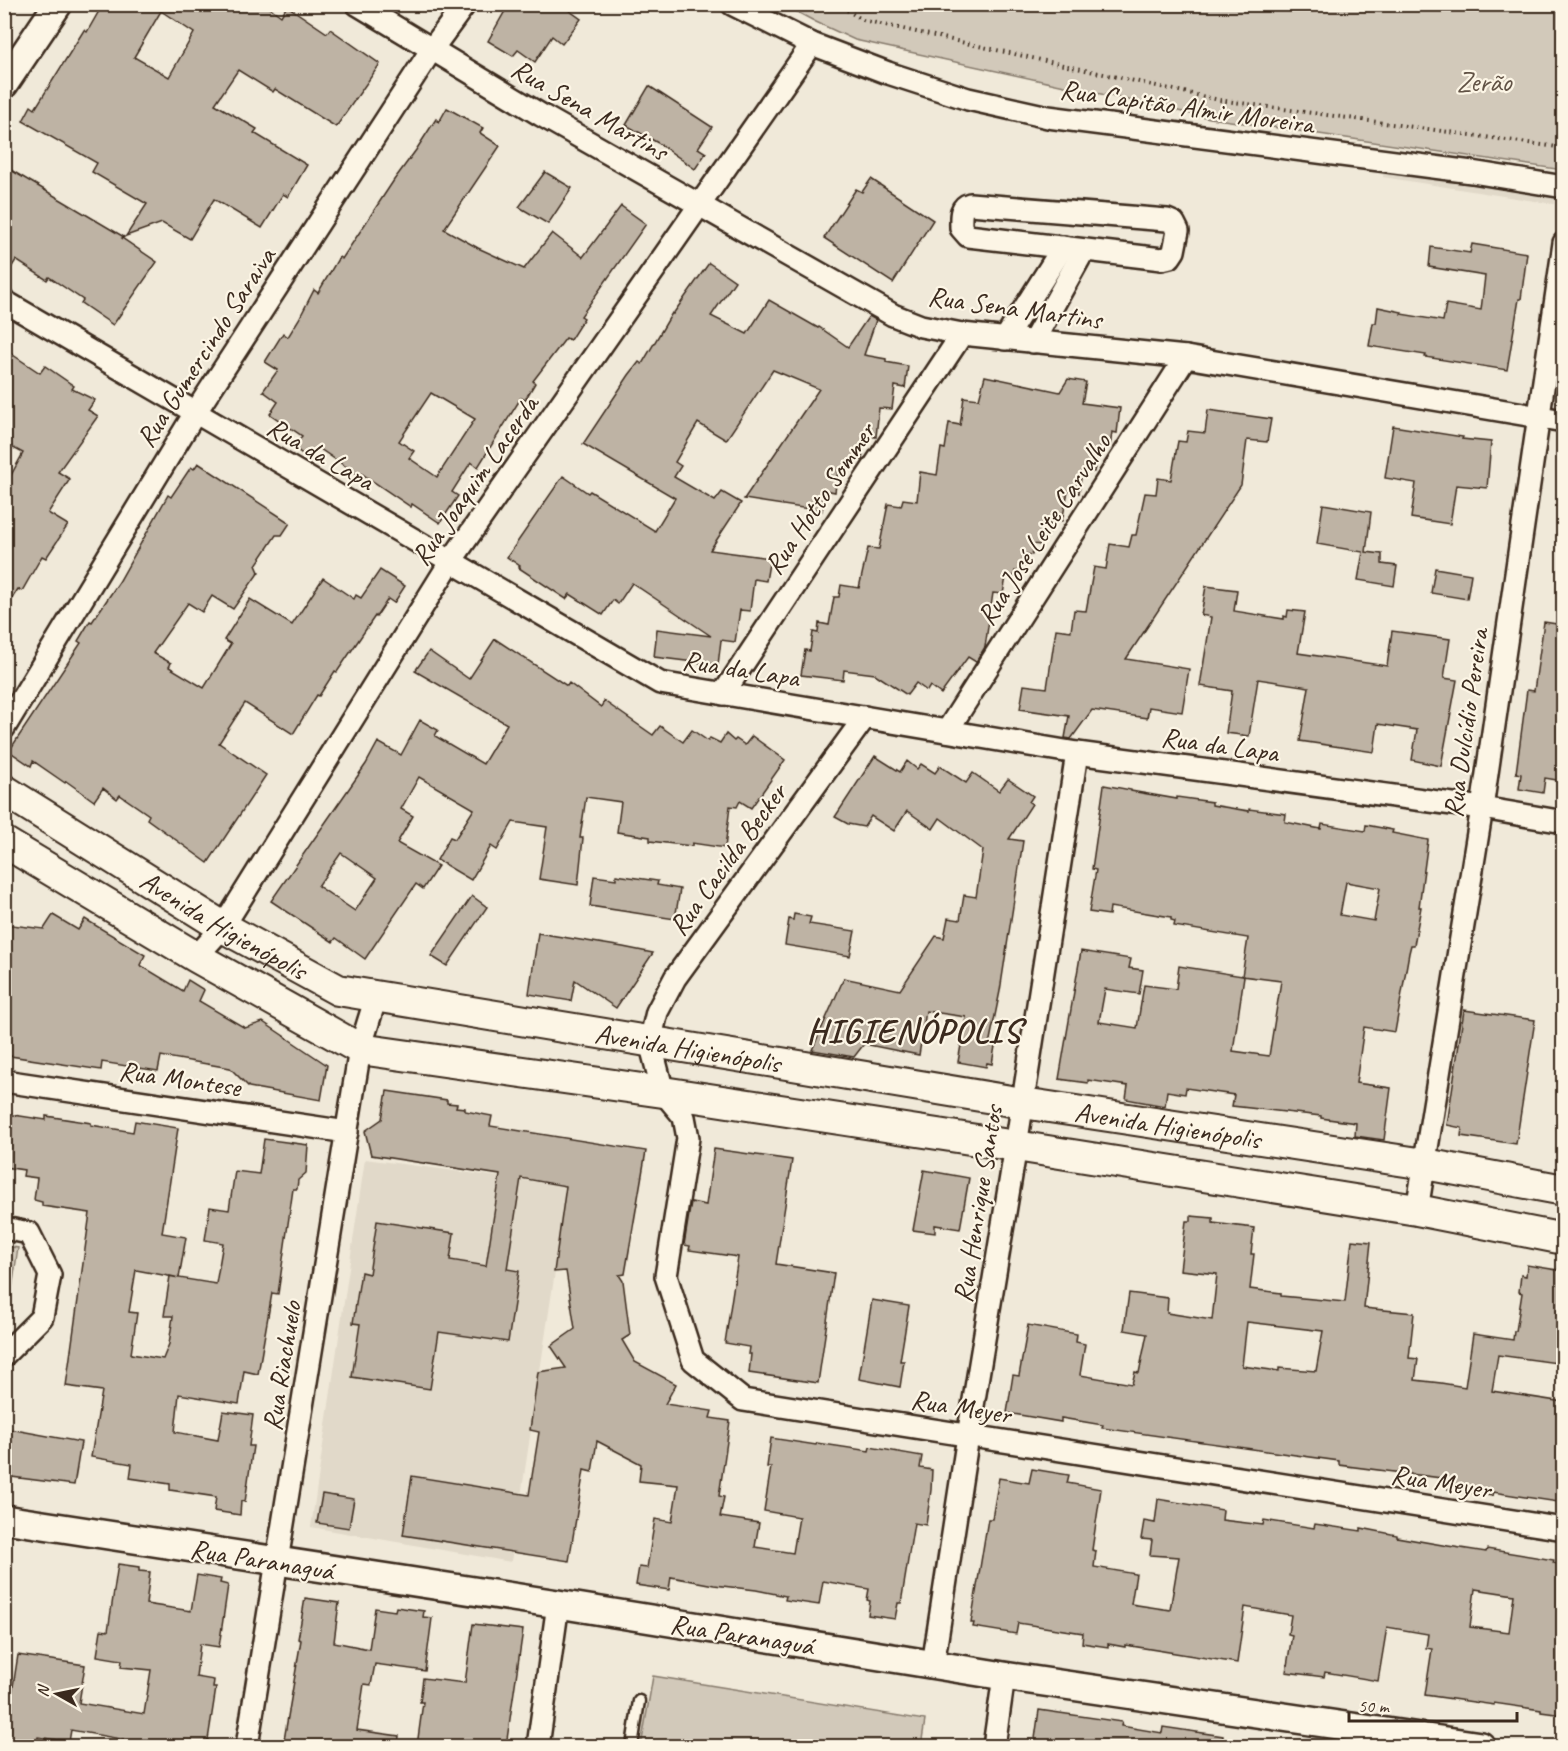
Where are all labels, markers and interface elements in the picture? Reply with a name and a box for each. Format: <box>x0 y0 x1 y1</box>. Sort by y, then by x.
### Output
street label: Rua Sena Martins <box>505 51 676 170</box>
park label: Zerão <box>1457 64 1514 99</box>
street label: Rua Capitão Almir Moreira <box>1058 71 1318 142</box>
street label: Rua Gumercindo Saraiva <box>128 239 284 454</box>
street label: Rua Sena Martins <box>926 278 1106 337</box>
street label: Rua Joaquim Lacerda <box>403 386 547 572</box>
street label: Rua da Lapa <box>261 409 382 499</box>
street label: Rua Hotto Sommer <box>756 414 884 581</box>
street label: Rua José Leite Carvalho <box>968 425 1120 632</box>
street label: Rua Dulcídio Pereira <box>1435 624 1496 820</box>
street label: Rua da Lapa <box>680 642 804 695</box>
street label: Rua da Lapa <box>1159 719 1282 770</box>
street label: Rua Cacilda Becker <box>661 775 795 942</box>
street label: Avenida Higienópolis <box>134 863 315 989</box>
district label: HIGIENÓPOLIS <box>806 1009 1027 1052</box>
street label: Avenida Higienópolis <box>592 1016 786 1081</box>
street label: Rua Montese <box>117 1053 245 1105</box>
street label: Avenida Higienópolis <box>1072 1094 1265 1157</box>
street label: Rua Henrique Santos <box>945 1101 1011 1305</box>
street label: Rua Riachuelo <box>254 1297 309 1433</box>
street label: Rua Meyer <box>908 1381 1015 1432</box>
street label: Rua Meyer <box>1388 1456 1495 1507</box>
street label: Rua Paranaguá <box>188 1531 339 1589</box>
street label: Rua Paranaguá <box>668 1606 819 1664</box>
north arrow <box>27 1664 87 1724</box>
text: N <box>33 1682 54 1698</box>
scale bar <box>1349 1685 1517 1723</box>
text: 50 m <box>1358 1695 1391 1717</box>

